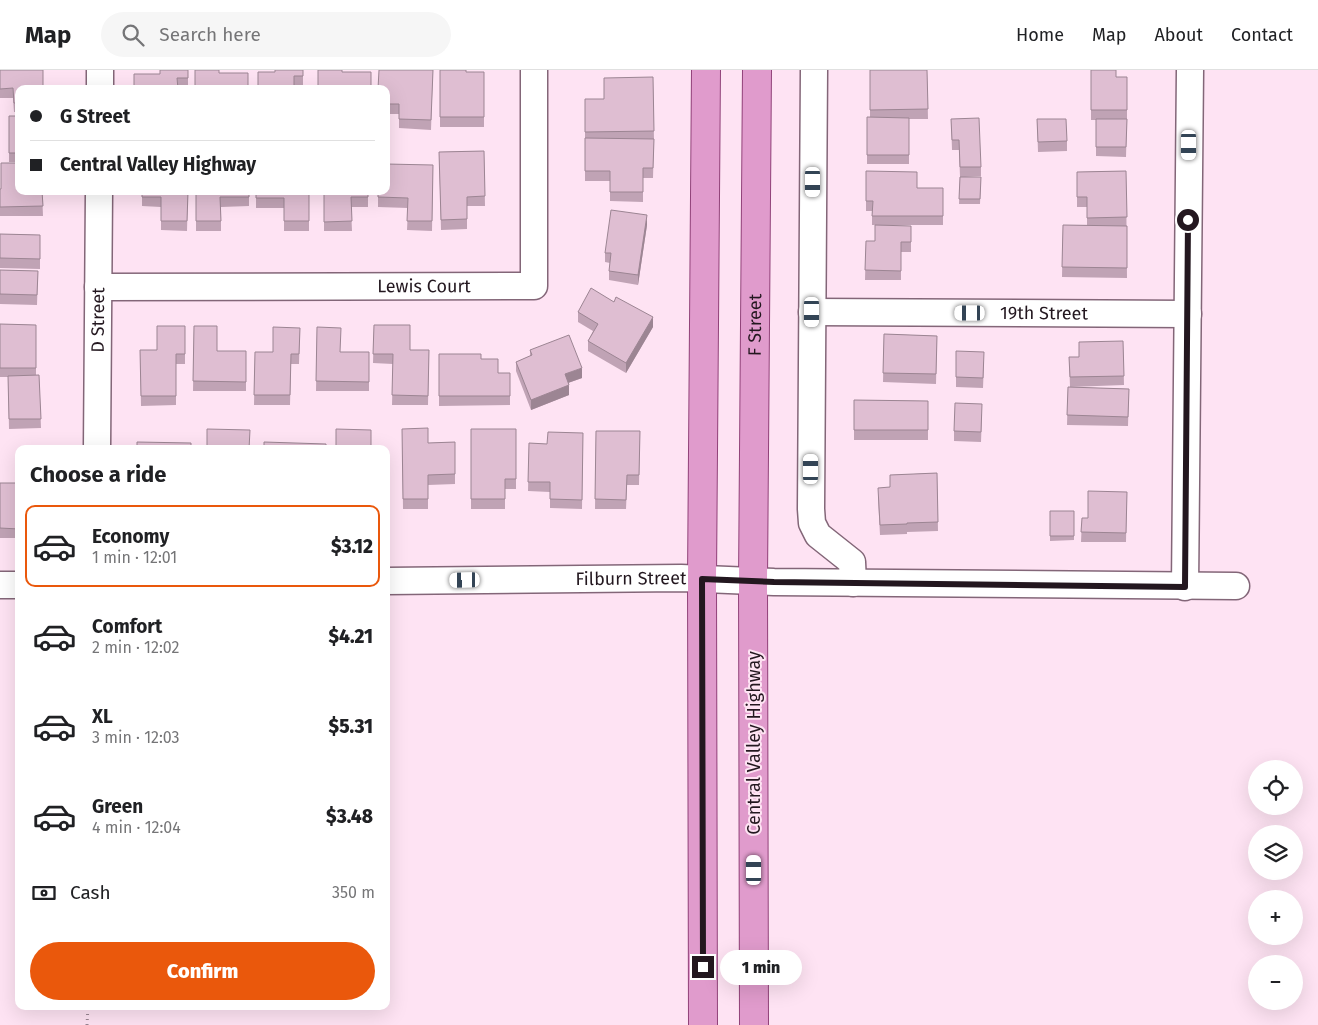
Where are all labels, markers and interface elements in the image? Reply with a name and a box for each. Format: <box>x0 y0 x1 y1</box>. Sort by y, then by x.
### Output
search box <box>101 12 451 57</box>
text: Map <box>25 21 71 49</box>
icon: search <box>119 21 147 49</box>
text: Search here <box>159 23 261 46</box>
text: Home <box>1016 24 1064 46</box>
text: Map <box>1092 24 1126 46</box>
text: About <box>1154 24 1203 46</box>
text: Contact <box>1231 24 1293 46</box>
text: G Street <box>60 105 130 128</box>
car <box>1181 130 1196 160</box>
text: Central Valley Highway <box>60 153 256 176</box>
car <box>805 167 820 197</box>
route start <box>1177 209 1199 231</box>
street label: Lewis Court <box>377 275 471 297</box>
street label: D Street <box>87 287 109 353</box>
street label: F Street <box>744 293 766 356</box>
car <box>804 297 819 327</box>
street label: 19th Street <box>1000 302 1089 324</box>
car <box>955 306 985 321</box>
car <box>803 454 818 484</box>
text: Choose a ride <box>30 461 166 488</box>
icon: car <box>32 524 77 569</box>
text: Economy <box>92 525 169 548</box>
text: $3.12 <box>331 535 373 558</box>
text: 1 min · 12:01 <box>92 548 177 567</box>
street label: Filburn Street <box>575 567 687 590</box>
car <box>449 572 480 588</box>
icon: car <box>32 614 77 659</box>
text: Comfort <box>92 615 162 638</box>
text: $4.21 <box>328 625 373 648</box>
text: 2 min · 12:02 <box>92 638 179 657</box>
street label: Central Valley Highway <box>743 651 765 835</box>
icon: car <box>32 704 77 749</box>
text: XL <box>92 705 113 728</box>
text: $5.31 <box>329 715 373 738</box>
text: 3 min · 12:03 <box>92 728 180 747</box>
map controls <box>1248 760 1303 1010</box>
button: locate <box>1248 760 1303 815</box>
icon: car <box>32 794 77 839</box>
text: Green <box>92 795 143 818</box>
text: $3.48 <box>326 805 373 828</box>
text: 4 min · 12:04 <box>92 818 181 837</box>
button: layers <box>1248 825 1303 880</box>
car <box>746 855 761 885</box>
icon: cash <box>30 879 58 907</box>
text: Cash <box>70 881 111 904</box>
text: 350 m <box>332 883 375 902</box>
button: + <box>1248 890 1303 945</box>
button: Confirm <box>30 942 375 1000</box>
callout: 1 min <box>720 950 803 984</box>
button: − <box>1248 955 1303 1010</box>
route end <box>692 956 714 978</box>
text: 1 min <box>742 958 780 977</box>

